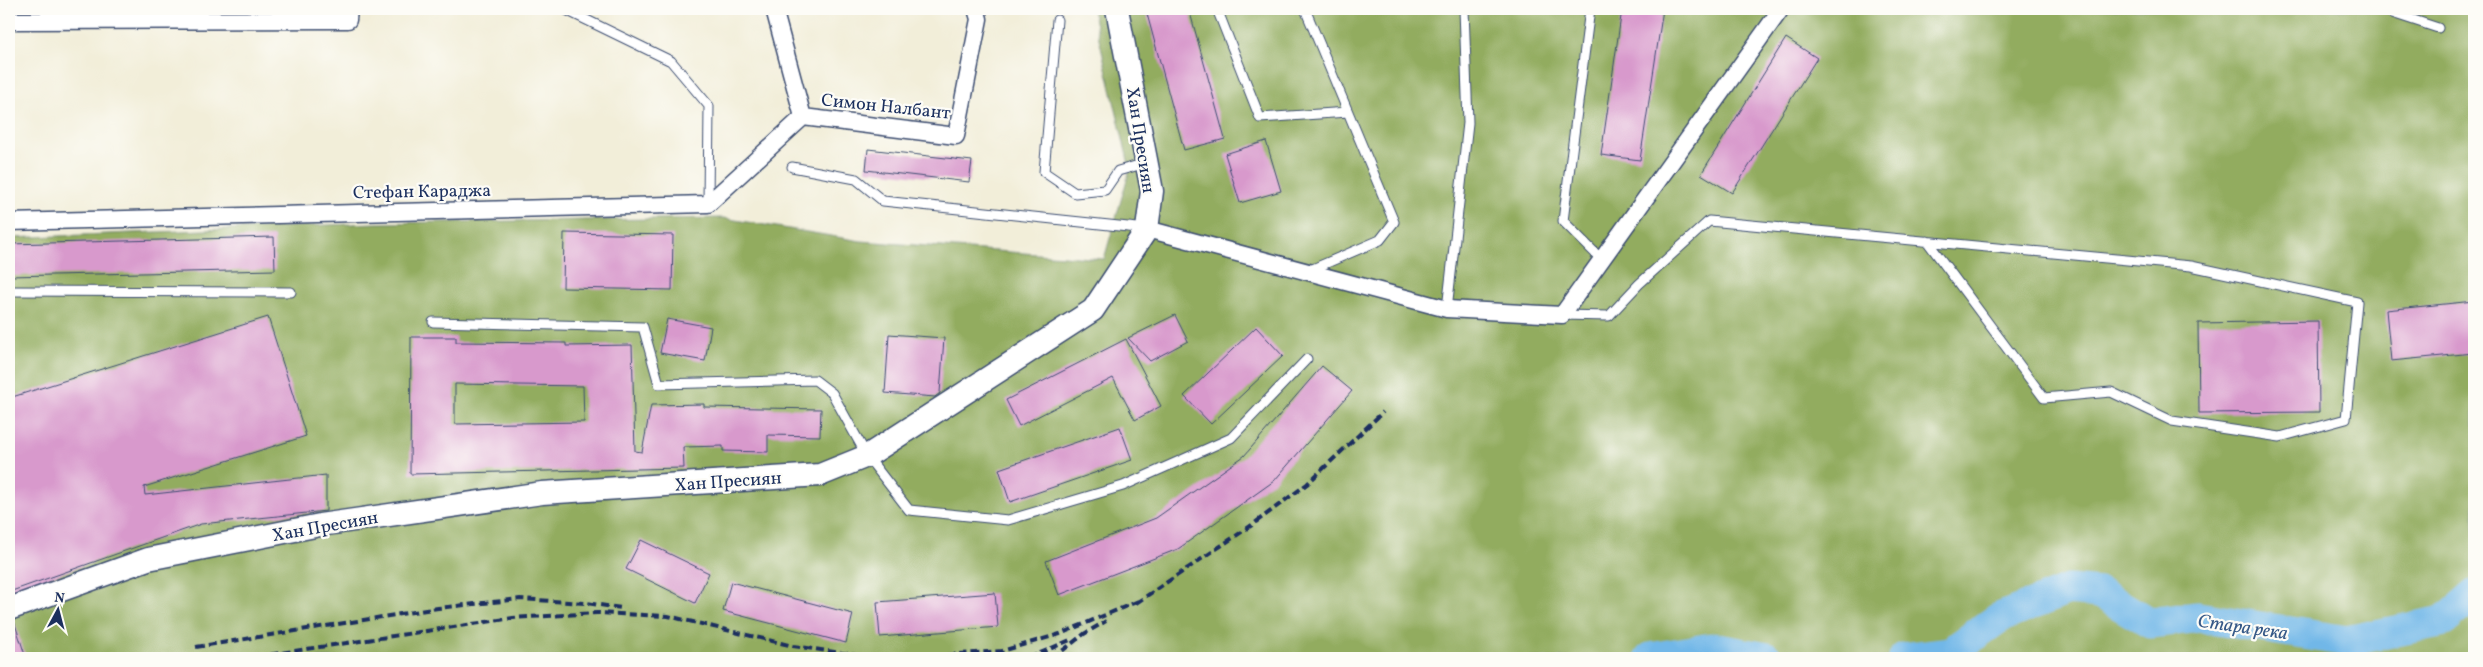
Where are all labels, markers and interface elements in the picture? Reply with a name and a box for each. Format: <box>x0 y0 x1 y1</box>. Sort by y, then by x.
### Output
street label: Хан Пресиян <box>1119 85 1160 195</box>
street label: Симон Налбант <box>820 88 952 127</box>
street label: Стефан Караджа <box>353 179 491 206</box>
street label: Хан Пресиян <box>674 466 782 499</box>
street label: Хан Пресиян <box>270 506 380 549</box>
north arrow <box>32 584 82 634</box>
text: N <box>53 589 66 609</box>
water label: Стара река <box>2196 609 2289 647</box>

